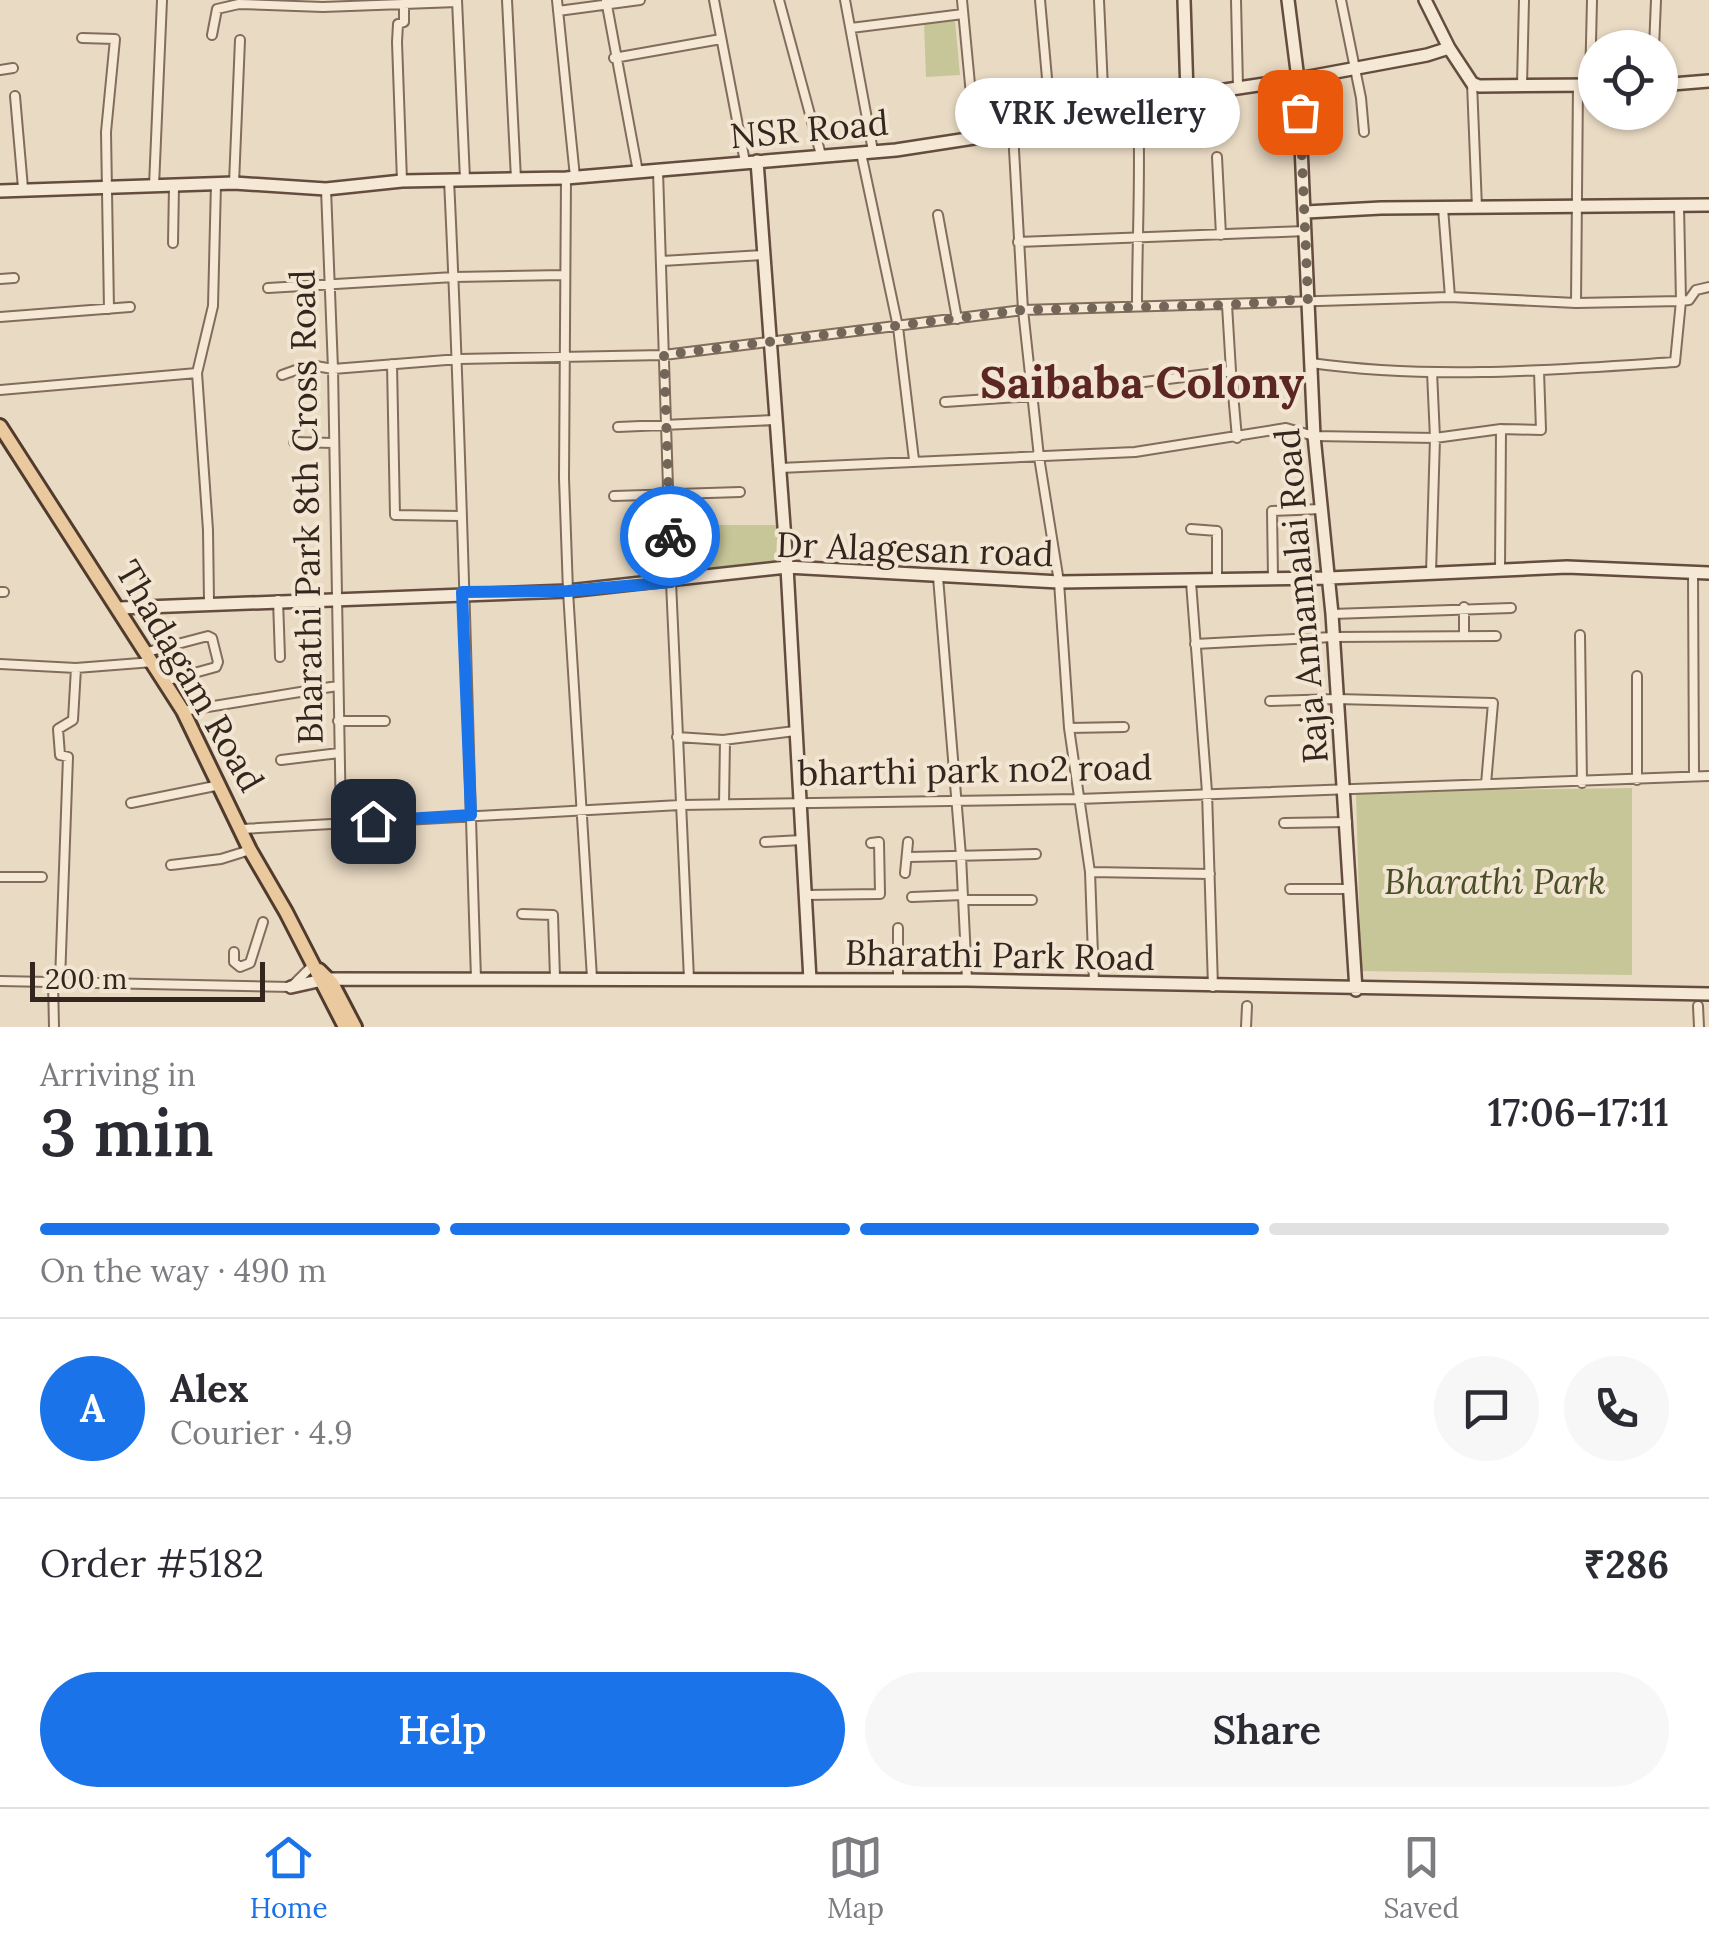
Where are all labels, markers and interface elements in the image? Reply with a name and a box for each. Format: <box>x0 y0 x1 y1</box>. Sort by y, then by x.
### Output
map controls <box>1578 30 1678 130</box>
button: locate <box>1578 30 1678 130</box>
pin <box>1258 70 1343 155</box>
callout: VRK Jewellery <box>955 77 1240 147</box>
icon: bag <box>1273 85 1328 140</box>
text: VRK Jewellery <box>989 92 1206 133</box>
street label: NSR Road <box>728 100 890 158</box>
street label: Bharathi Park 8th Cross Road <box>279 269 333 745</box>
district label: Saibaba Colony <box>980 353 1304 410</box>
street label: Raja Annamalai Road <box>1264 427 1338 765</box>
courier <box>620 486 720 586</box>
icon: bike <box>643 509 698 564</box>
street label: Dr Alagesan road <box>776 522 1054 576</box>
street label: Thadagam Road <box>106 552 274 800</box>
street label: bharthi park no2 road <box>797 744 1153 796</box>
pin <box>331 779 416 864</box>
icon: home <box>346 794 401 849</box>
park label: Bharathi Park <box>1384 859 1606 904</box>
street label: Bharathi Park Road <box>845 930 1155 980</box>
scale bar <box>30 957 265 1001</box>
text: 200 m <box>45 961 127 997</box>
text: Arriving in <box>40 1054 196 1095</box>
text: 17:06–17:11 <box>1488 1088 1669 1136</box>
text: 3 min <box>40 1091 214 1174</box>
text: On the way · 490 m <box>40 1250 327 1291</box>
button: chat <box>1434 1356 1539 1461</box>
button: phone <box>1564 1356 1669 1461</box>
text: Alex <box>170 1364 249 1412</box>
text: A <box>80 1384 105 1432</box>
text: Courier · 4.9 <box>170 1412 353 1453</box>
text: Order #5182 <box>40 1539 264 1587</box>
text: ₹286 <box>1583 1540 1669 1588</box>
button: Help <box>40 1672 845 1787</box>
button: Share <box>865 1672 1669 1787</box>
tab: Home <box>250 1830 328 1926</box>
tab: Map <box>827 1830 884 1926</box>
tab: Saved <box>1383 1830 1459 1926</box>

